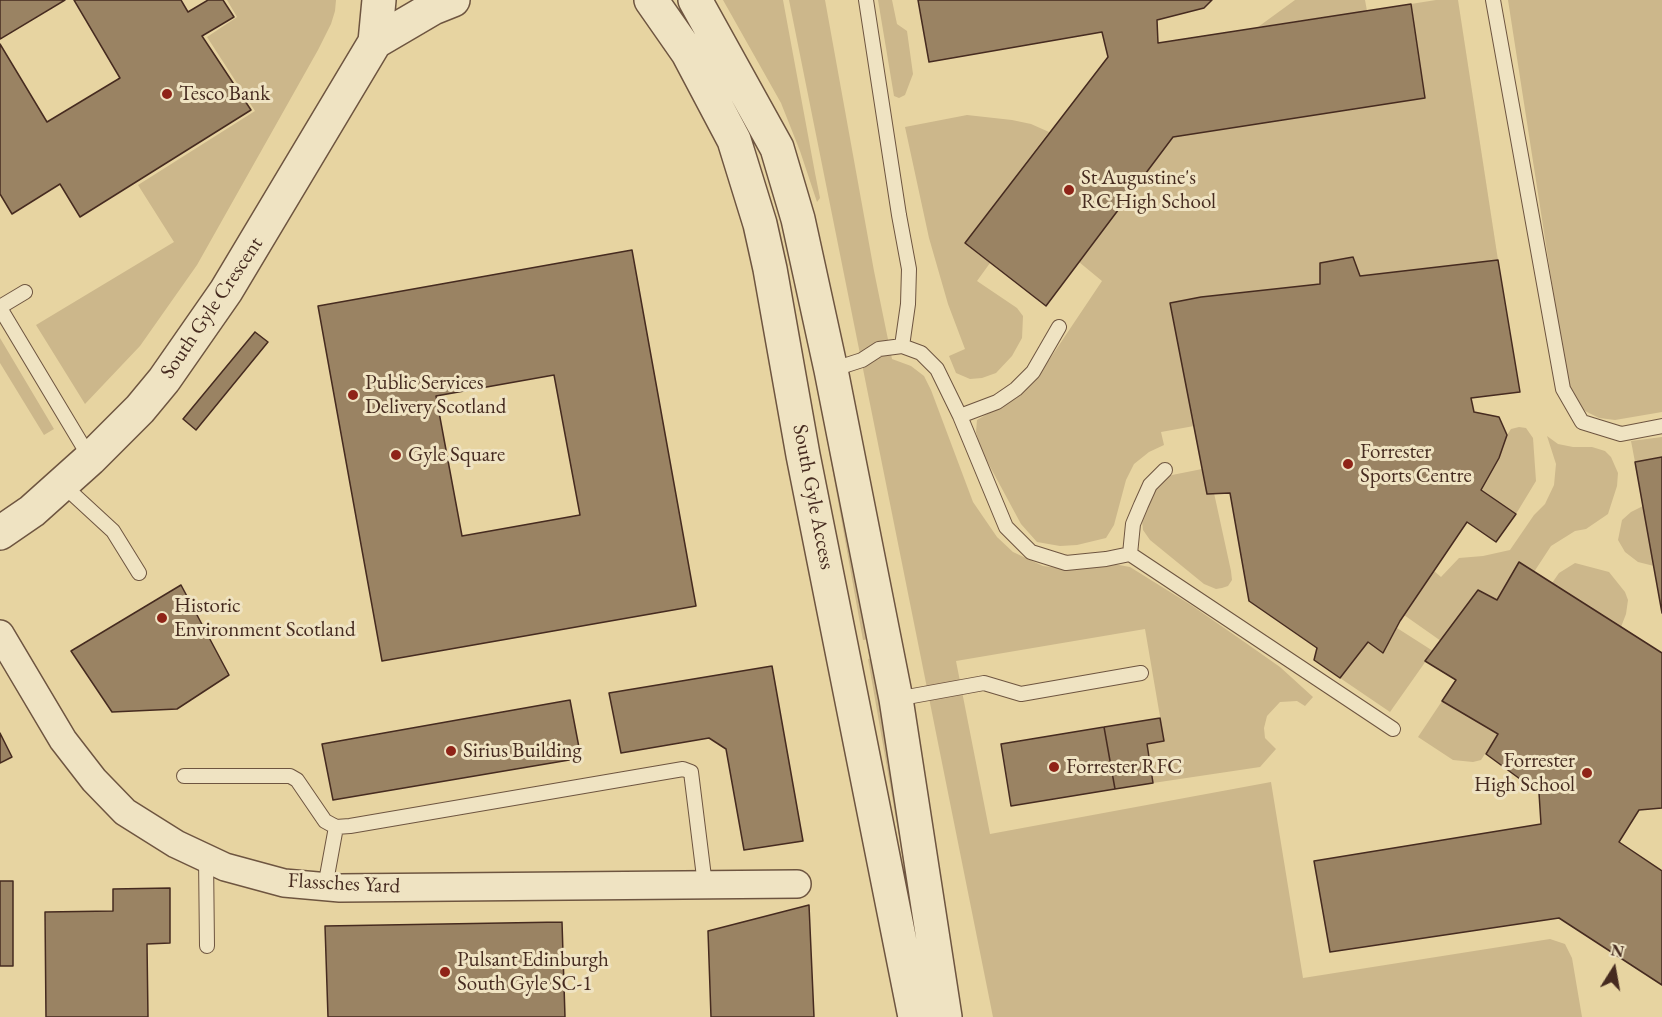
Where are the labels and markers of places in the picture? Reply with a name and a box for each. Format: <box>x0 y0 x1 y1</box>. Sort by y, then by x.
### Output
place label: Tesco Bank <box>179 81 270 107</box>
marker: Tesco Bank <box>160 87 174 101</box>
place label: St Augustine's RC High School <box>1081 165 1216 215</box>
marker: St Augustine's RC High School <box>1062 183 1076 197</box>
place label: Public Services Delivery Scotland <box>365 370 506 420</box>
marker: Public Services Delivery Scotland <box>346 388 360 402</box>
place label: Forrester Sports Centre <box>1360 439 1472 489</box>
place label: Gyle Square <box>408 442 505 468</box>
marker: Gyle Square <box>389 448 403 462</box>
marker: Forrester Sports Centre <box>1341 457 1355 471</box>
place label: Historic Environment Scotland <box>174 593 356 643</box>
marker: Historic Environment Scotland <box>155 611 169 625</box>
place label: Sirius Building <box>463 738 582 764</box>
marker: Sirius Building <box>444 744 458 758</box>
place label: Forrester High School <box>1474 748 1575 798</box>
place label: Forrester RFC <box>1066 754 1182 780</box>
marker: Forrester RFC <box>1047 760 1061 774</box>
marker: Forrester High School <box>1580 766 1594 780</box>
place label: Pulsant Edinburgh South Gyle SC-1 <box>457 947 609 997</box>
marker: Pulsant Edinburgh South Gyle SC-1 <box>438 965 452 979</box>

